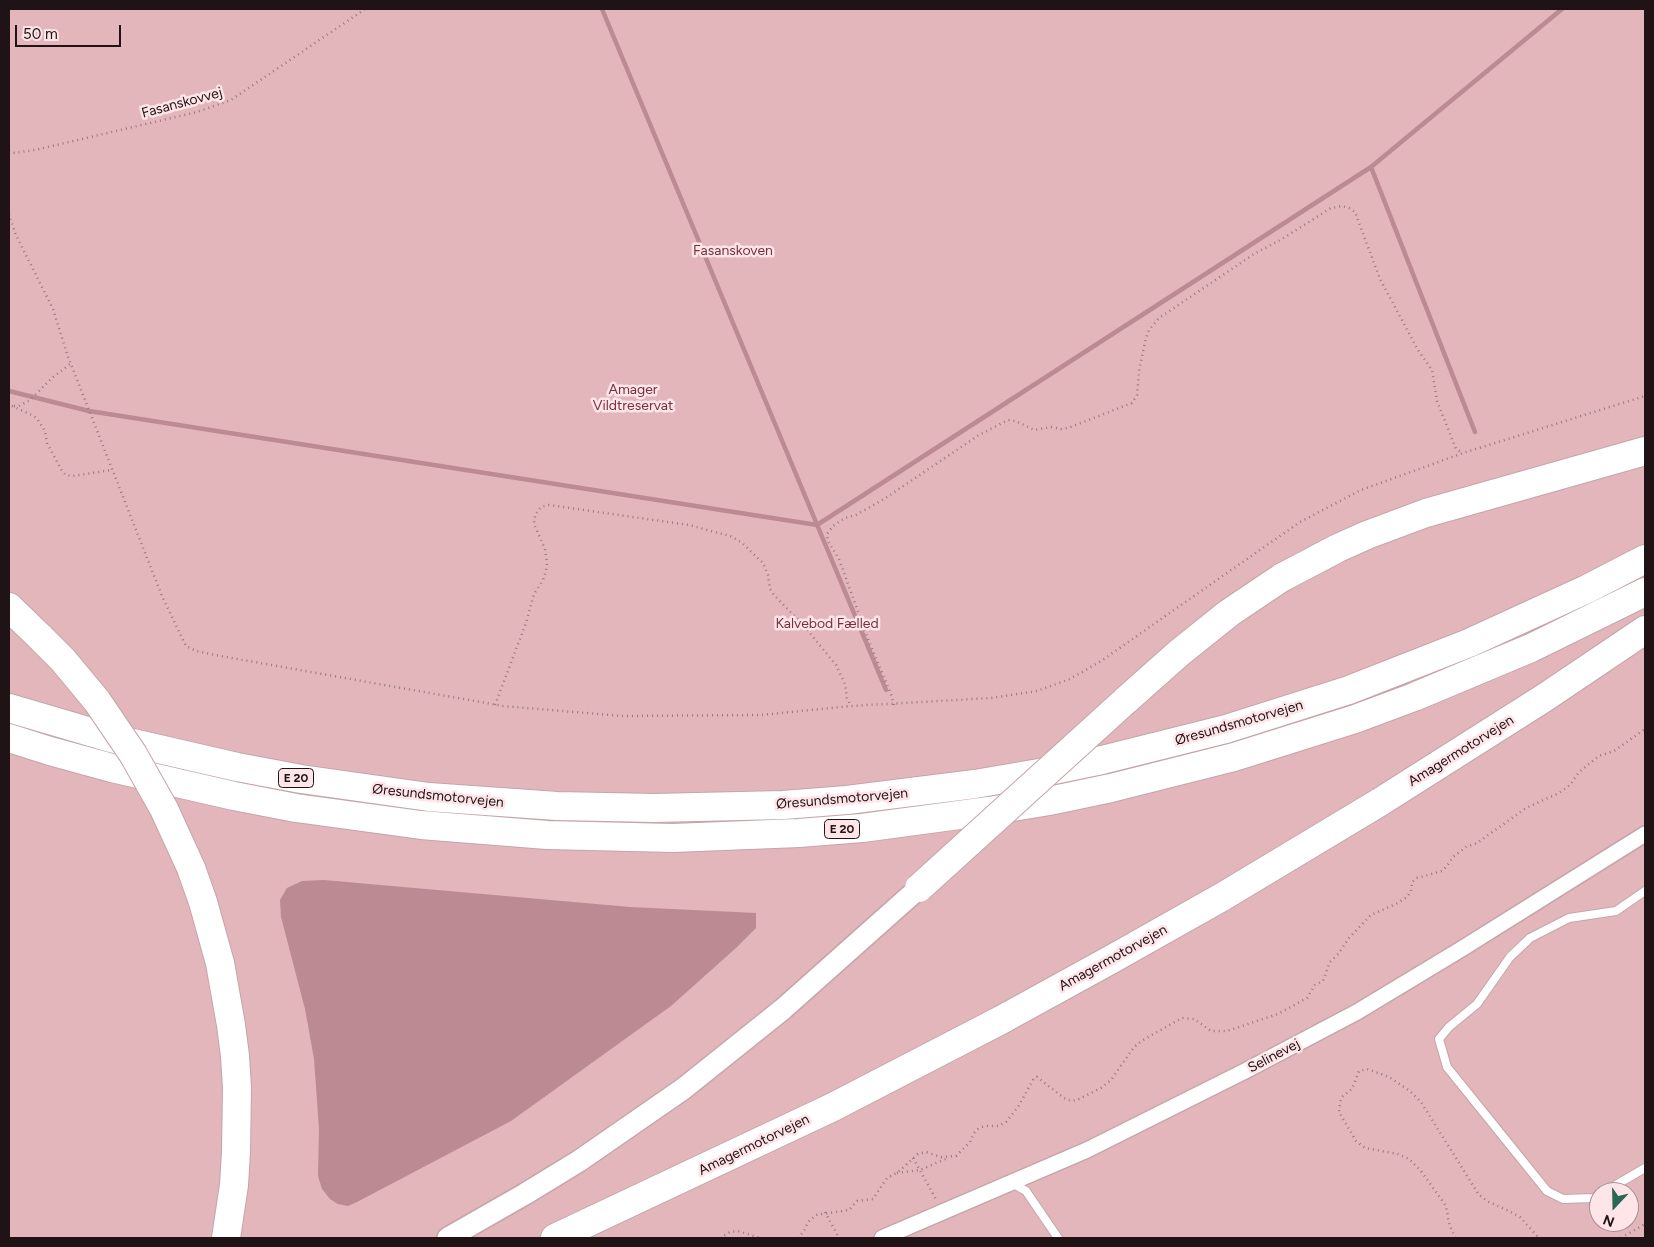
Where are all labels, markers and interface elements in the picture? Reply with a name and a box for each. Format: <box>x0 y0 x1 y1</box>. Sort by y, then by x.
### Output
scale bar <box>18 15 124 47</box>
text: 50 m <box>23 25 58 43</box>
street label: Fasanskovvej <box>140 84 224 122</box>
park label: Fasanskoven <box>693 243 773 259</box>
park label: Amager Vildtreservat <box>593 382 673 414</box>
park label: Kalvebod Fælled <box>775 616 879 632</box>
street label: Øresundsmotorvejen <box>1173 697 1305 749</box>
street label: Amagermotorvejen <box>1405 712 1517 790</box>
road number: E 20 <box>278 768 314 788</box>
street label: Øresundsmotorvejen <box>371 781 505 811</box>
street label: Øresundsmotorvejen <box>775 785 909 813</box>
road number: E 20 <box>824 820 860 839</box>
street label: Amagermotorvejen <box>1056 921 1170 995</box>
street label: Selinevej <box>1245 1035 1303 1077</box>
street label: Amagermotorvejen <box>696 1111 812 1179</box>
north arrow <box>1589 1182 1639 1232</box>
text: N <box>1601 1211 1617 1230</box>

